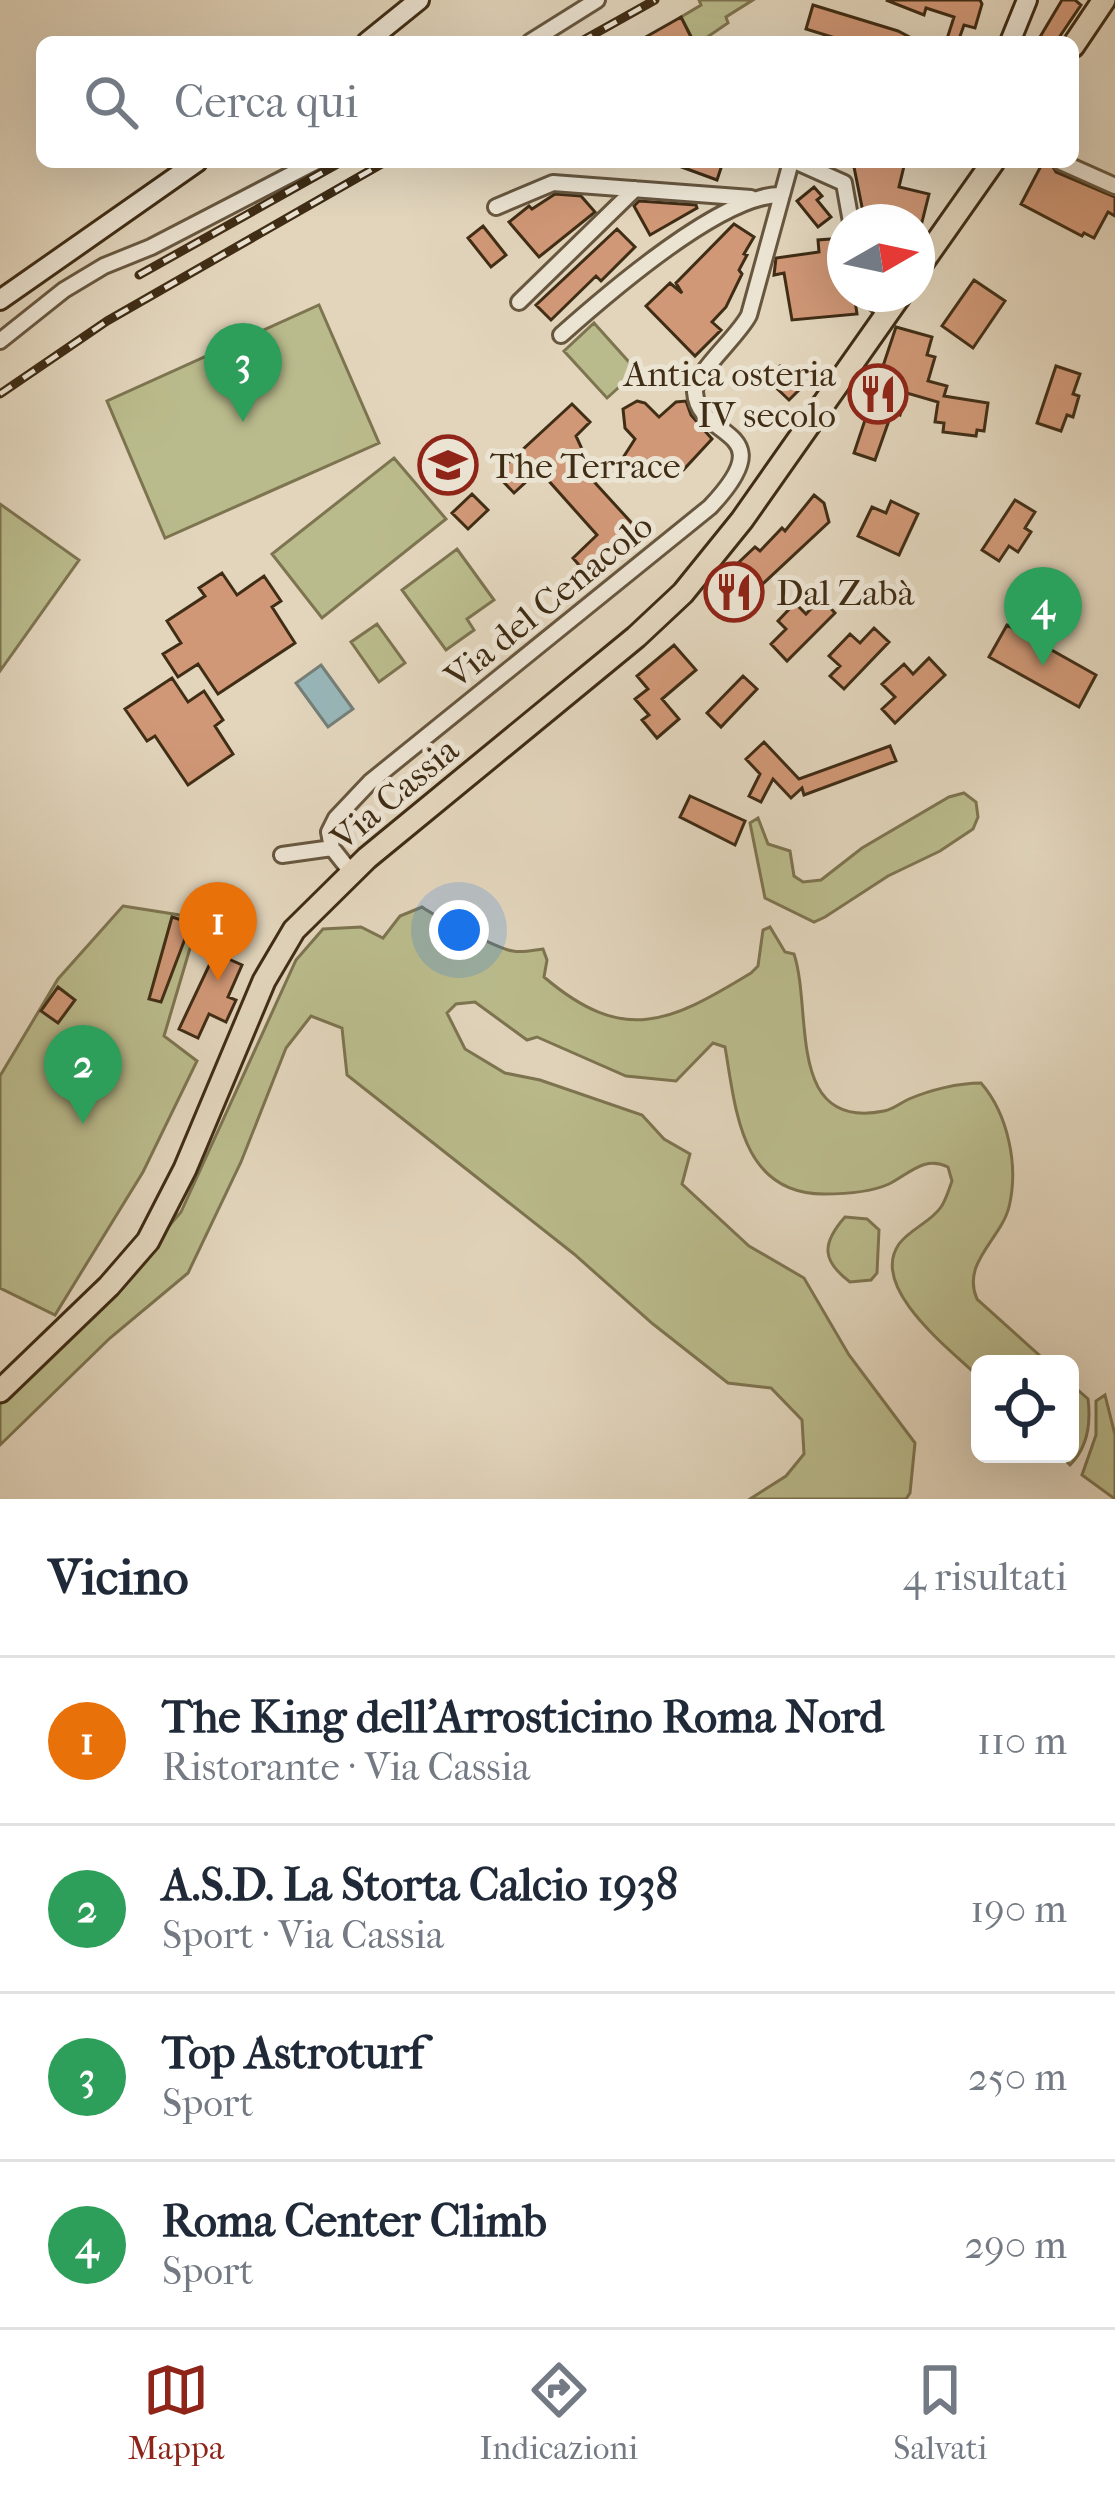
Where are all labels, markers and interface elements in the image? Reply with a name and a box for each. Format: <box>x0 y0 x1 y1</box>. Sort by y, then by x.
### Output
search box <box>36 36 1079 168</box>
icon: search <box>78 69 144 135</box>
text: Cerca qui <box>174 76 358 129</box>
north arrow <box>827 204 935 312</box>
pin: 3 <box>204 323 282 422</box>
place label: Antica osteria IV secolo <box>622 353 836 436</box>
restaurant icon: Antica osteria IV secolo <box>847 363 909 425</box>
school or university icon: The Terrace <box>417 434 479 496</box>
place label: The Terrace <box>490 445 681 487</box>
street label: Via del Cenacolo <box>436 504 661 698</box>
restaurant icon: Dal Zabà <box>703 561 765 623</box>
pin: 4 <box>1004 567 1082 666</box>
place label: Dal Zabà <box>776 572 915 614</box>
street label: Via Cassia <box>322 728 467 860</box>
pin: 1 <box>179 882 257 981</box>
your location <box>429 900 489 960</box>
pin: 2 <box>44 1025 122 1124</box>
map controls <box>971 1355 1079 1463</box>
button: locate <box>971 1355 1079 1463</box>
text: Vicino <box>48 1547 189 1607</box>
text: 4 risultati <box>903 1554 1067 1600</box>
text: The King dell'Arrosticino Roma Nord <box>162 1691 884 1744</box>
text: 1 <box>80 1718 94 1764</box>
text: 110 m <box>977 1718 1067 1764</box>
text: Ristorante · Via Cassia <box>162 1744 530 1790</box>
text: A.S.D. La Storta Calcio 1938 <box>162 1859 678 1912</box>
text: 2 <box>77 1886 97 1932</box>
text: 190 m <box>970 1886 1067 1932</box>
text: Sport · Via Cassia <box>162 1912 444 1958</box>
text: Top Astroturf <box>162 2027 424 2080</box>
text: 3 <box>79 2054 95 2100</box>
text: 250 m <box>968 2054 1067 2100</box>
text: Sport <box>162 2080 254 2126</box>
text: Roma Center Climb <box>162 2195 547 2248</box>
text: 4 <box>75 2222 99 2268</box>
text: 290 m <box>964 2222 1067 2268</box>
text: Sport <box>162 2248 254 2294</box>
tab: Mappa <box>128 2357 224 2468</box>
tab: Indicazioni <box>479 2357 638 2468</box>
tab: Salvati <box>893 2357 987 2468</box>

